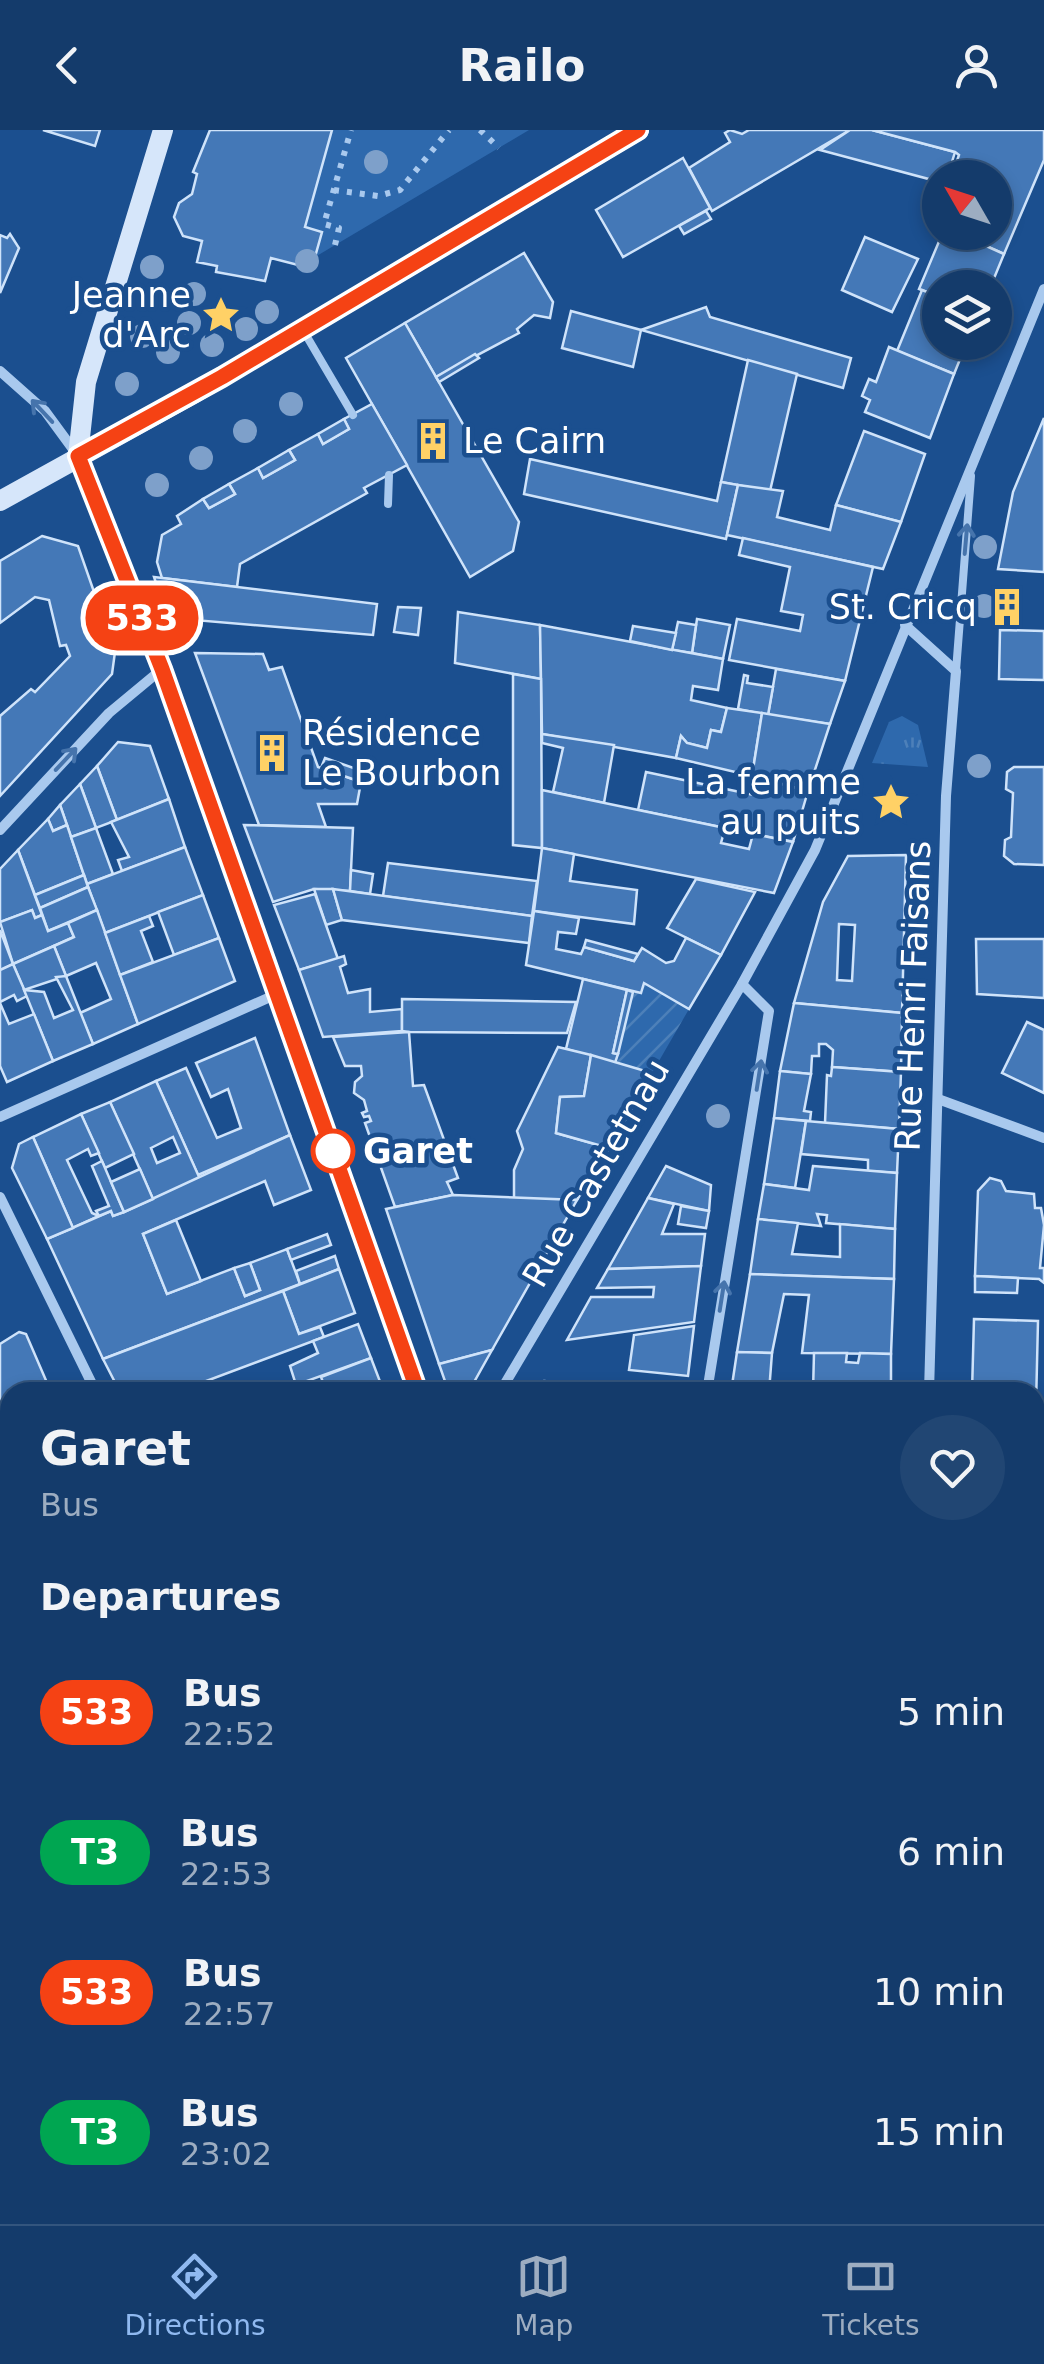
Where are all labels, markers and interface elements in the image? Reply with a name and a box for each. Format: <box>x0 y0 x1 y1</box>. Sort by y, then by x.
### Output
icon: back <box>40 38 95 93</box>
icon: person <box>949 38 1004 93</box>
text: Railo <box>459 39 585 92</box>
north arrow <box>922 160 1012 250</box>
map controls <box>922 160 1012 360</box>
button: layers <box>922 270 1012 360</box>
place label: Jeanne d'Arc <box>70 275 191 355</box>
place icon: Jeanne d'Arc <box>200 294 242 336</box>
one-way arrow <box>31 399 54 424</box>
building icon: Le Cairn <box>412 420 454 462</box>
place label: Le Cairn <box>463 421 606 461</box>
one-way arrow <box>957 523 976 555</box>
line badge: 533 <box>84 586 200 650</box>
building icon: St. Cricq <box>986 586 1028 628</box>
place label: St. Cricq <box>829 587 977 627</box>
text: 533 <box>105 598 179 638</box>
place label: Résidence Le Bourbon <box>302 713 501 793</box>
building icon: Résidence Le Bourbon <box>251 732 293 774</box>
one-way arrow <box>54 746 78 772</box>
place label: La femme au puits <box>685 762 861 842</box>
place icon: La femme au puits <box>870 781 912 823</box>
street label: Rue Henri Faisans <box>888 840 938 1152</box>
street label: Rue Castetnau <box>515 1052 677 1294</box>
one-way arrow <box>750 1059 769 1092</box>
marker: Garet <box>312 1130 354 1172</box>
place label: Garet <box>363 1131 473 1171</box>
one-way arrow <box>713 1280 731 1313</box>
button: heart <box>900 1415 1005 1520</box>
text: Garet <box>40 1420 191 1476</box>
text: Bus <box>40 1486 99 1524</box>
text: Departures <box>40 1575 281 1619</box>
text: Bus <box>183 1671 262 1715</box>
text: 5 min <box>897 1690 1005 1734</box>
text: 533 <box>60 1692 133 1732</box>
text: 22:52 <box>183 1715 275 1753</box>
text: Bus <box>180 1811 259 1855</box>
text: 6 min <box>897 1830 1005 1874</box>
text: T3 <box>71 1832 119 1872</box>
text: 22:53 <box>180 1855 272 1893</box>
text: Bus <box>183 1951 262 1995</box>
text: 10 min <box>873 1970 1005 2014</box>
text: 533 <box>60 1972 133 2012</box>
text: 22:57 <box>183 1995 275 2033</box>
text: Bus <box>180 2091 259 2135</box>
text: 15 min <box>873 2110 1005 2154</box>
text: T3 <box>71 2112 119 2152</box>
text: 23:02 <box>180 2135 272 2173</box>
tab: Directions <box>124 2249 265 2342</box>
tab: Map <box>514 2249 573 2342</box>
tab: Tickets <box>822 2249 920 2342</box>

